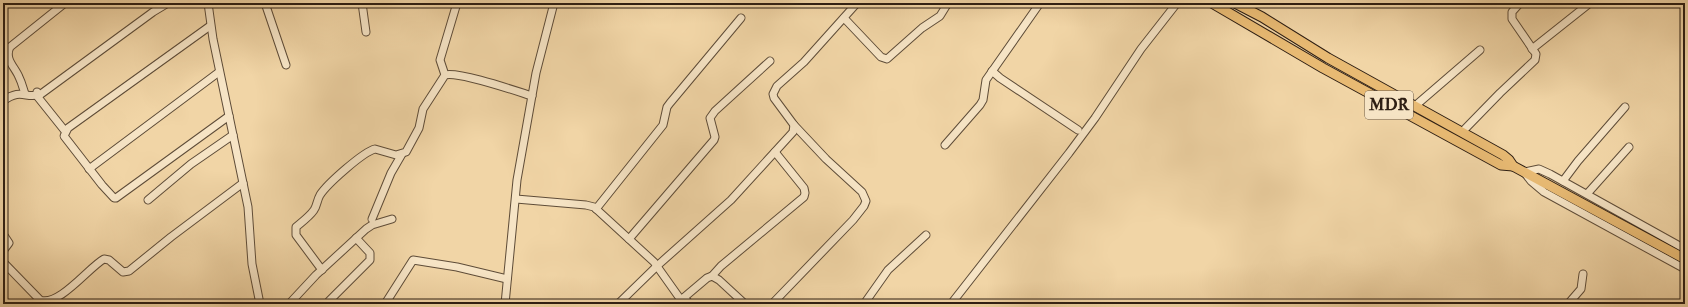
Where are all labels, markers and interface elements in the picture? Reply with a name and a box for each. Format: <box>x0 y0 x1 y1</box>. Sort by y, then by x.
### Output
road number: MDR <box>1365 91 1413 119</box>

